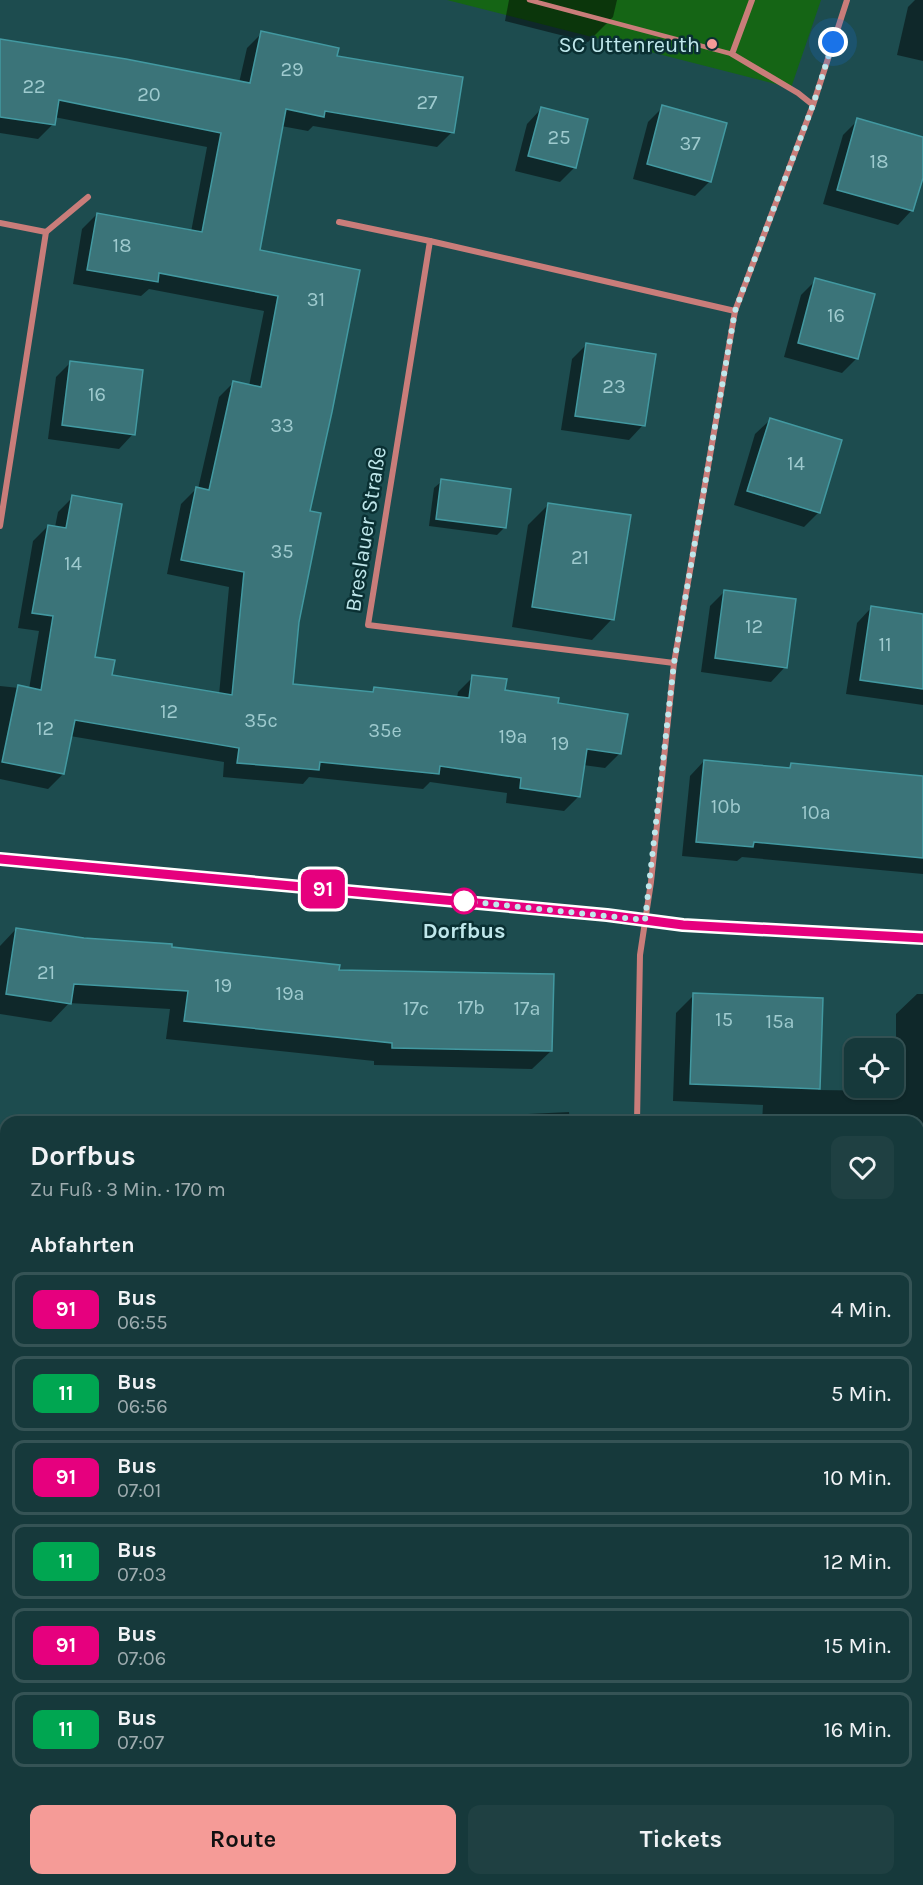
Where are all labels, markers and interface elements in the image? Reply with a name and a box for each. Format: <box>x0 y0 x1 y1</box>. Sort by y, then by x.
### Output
your location <box>818 27 848 57</box>
place label: SC Uttenreuth <box>558 32 700 58</box>
marker: SC Uttenreuth <box>705 37 719 51</box>
house number: 29 <box>280 58 304 81</box>
house number: 22 <box>22 75 46 98</box>
house number: 20 <box>137 83 161 106</box>
house number: 27 <box>417 91 438 114</box>
house number: 25 <box>548 126 570 149</box>
house number: 37 <box>679 132 701 155</box>
house number: 18 <box>870 150 888 173</box>
house number: 18 <box>113 234 131 257</box>
house number: 31 <box>307 288 325 311</box>
house number: 16 <box>827 304 845 327</box>
house number: 23 <box>602 375 626 398</box>
house number: 16 <box>88 383 106 406</box>
house number: 33 <box>270 414 294 437</box>
street label: Breslauer Straße <box>340 445 392 614</box>
house number: 14 <box>787 452 805 475</box>
house number: 35 <box>270 540 294 563</box>
house number: 21 <box>571 546 589 569</box>
house number: 14 <box>64 552 82 575</box>
house number: 12 <box>745 615 763 638</box>
house number: 11 <box>878 633 892 656</box>
house number: 12 <box>160 700 178 723</box>
house number: 35c <box>244 709 278 732</box>
house number: 12 <box>36 717 54 740</box>
house number: 35e <box>368 719 402 742</box>
house number: 19a <box>498 725 528 748</box>
house number: 19 <box>551 732 569 755</box>
house number: 10b <box>711 795 741 818</box>
house number: 10a <box>801 801 831 824</box>
line badge: 91 <box>296 870 350 908</box>
text: 91 <box>313 877 333 901</box>
marker: Dorfbus <box>451 888 477 914</box>
place label: Dorfbus <box>422 918 506 944</box>
house number: 21 <box>37 961 55 984</box>
house number: 19 <box>214 974 232 997</box>
house number: 19a <box>275 982 305 1005</box>
house number: 17b <box>457 996 485 1019</box>
house number: 17c <box>403 997 429 1020</box>
house number: 17a <box>513 997 541 1020</box>
house number: 15 <box>715 1008 733 1031</box>
house number: 15a <box>766 1010 794 1033</box>
map controls <box>844 1038 904 1098</box>
button: locate <box>844 1038 904 1098</box>
button: heart <box>831 1136 894 1199</box>
text: Dorfbus <box>30 1139 136 1172</box>
text: Zu Fuß · 3 Min. · 170 m <box>30 1178 226 1201</box>
text: Abfahrten <box>30 1232 135 1258</box>
text: Bus <box>117 1285 157 1311</box>
text: 91 <box>56 1297 76 1321</box>
text: 4 Min. <box>831 1297 891 1323</box>
text: 06:55 <box>117 1311 168 1334</box>
text: Bus <box>117 1369 157 1395</box>
text: 11 <box>59 1381 73 1405</box>
text: 5 Min. <box>831 1381 891 1407</box>
text: 06:56 <box>117 1395 168 1418</box>
text: Bus <box>117 1453 157 1479</box>
text: 91 <box>56 1465 76 1489</box>
text: 10 Min. <box>823 1465 891 1491</box>
text: 07:01 <box>117 1479 161 1502</box>
text: Bus <box>117 1537 157 1563</box>
text: 11 <box>59 1549 73 1573</box>
text: 12 Min. <box>823 1549 891 1575</box>
text: 07:03 <box>117 1563 167 1586</box>
text: Bus <box>117 1621 157 1647</box>
text: 91 <box>56 1633 76 1657</box>
text: 15 Min. <box>824 1633 891 1659</box>
text: 07:06 <box>117 1647 166 1670</box>
text: Bus <box>117 1705 157 1731</box>
text: 11 <box>59 1717 73 1741</box>
text: 16 Min. <box>824 1717 891 1743</box>
text: 07:07 <box>117 1731 164 1754</box>
button: Route <box>30 1805 456 1874</box>
button: Tickets <box>468 1805 894 1874</box>

